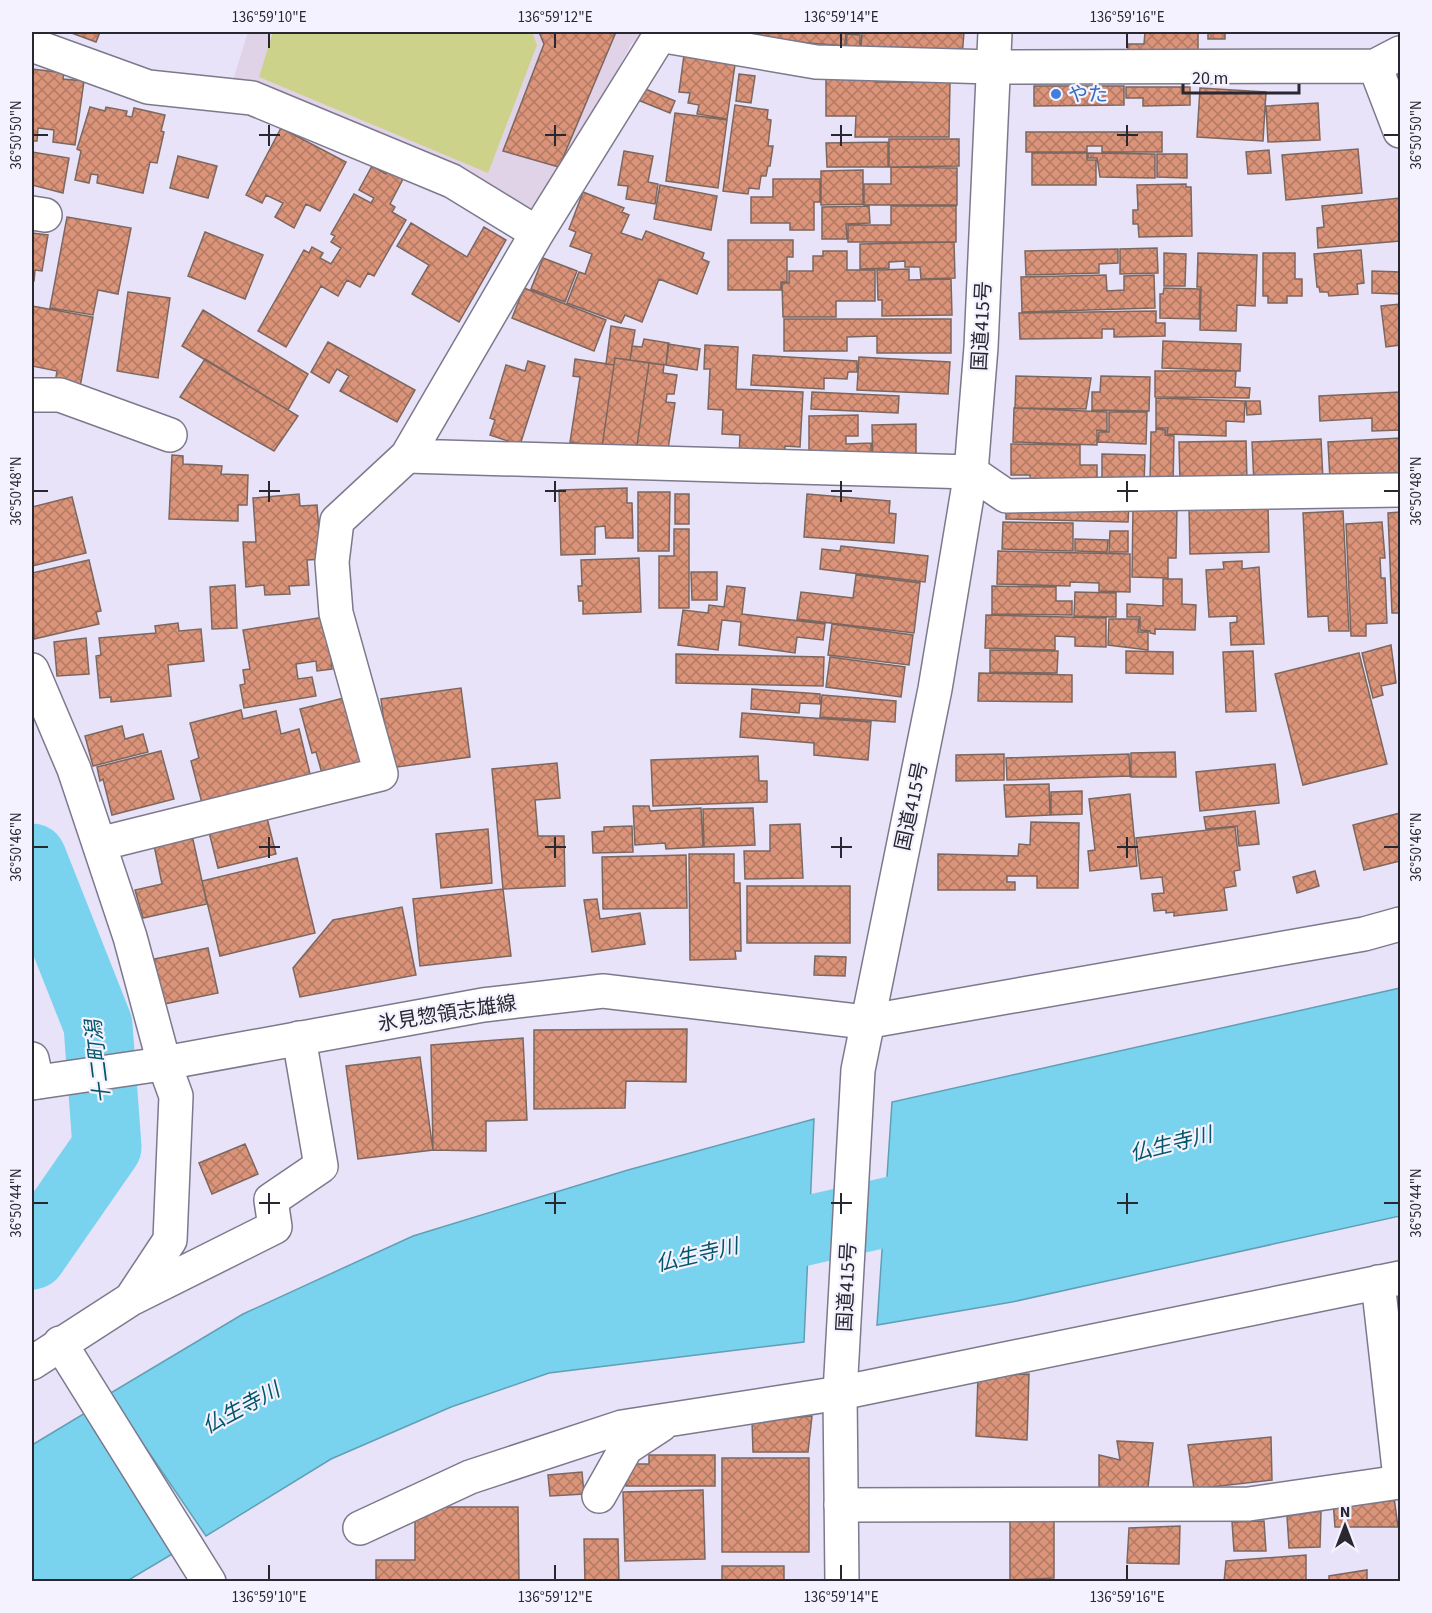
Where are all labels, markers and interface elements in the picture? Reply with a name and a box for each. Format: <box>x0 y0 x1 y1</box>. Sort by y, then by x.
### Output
text: 136°59'10"E <box>231 7 307 28</box>
text: 136°59'12"E <box>517 7 593 28</box>
text: 136°59'14"E <box>803 7 879 28</box>
text: 136°59'16"E <box>1089 7 1165 28</box>
scale bar <box>1183 57 1298 95</box>
text: 20 m <box>1192 66 1228 91</box>
place label: やた <box>1068 81 1108 109</box>
marker: やた <box>1049 87 1063 101</box>
text: 36°50'50"N <box>6 100 27 170</box>
text: 36°50'50"N <box>1406 100 1427 170</box>
street label: 国道415号 <box>966 280 998 372</box>
text: 36°50'48"N <box>6 456 27 526</box>
text: 36°50'48"N <box>1406 456 1427 526</box>
street label: 国道415号 <box>889 759 935 853</box>
text: 36°50'46"N <box>6 812 27 882</box>
text: 36°50'46"N <box>1406 812 1427 882</box>
street label: 氷見惣領志雄線 <box>376 989 518 1039</box>
water label: 十二町潟 <box>78 1016 118 1106</box>
water label: 仏生寺川 <box>1127 1119 1217 1169</box>
text: 36°50'44"N <box>6 1168 27 1238</box>
text: 36°50'44"N <box>1406 1168 1427 1238</box>
water label: 仏生寺川 <box>653 1230 743 1279</box>
street label: 国道415号 <box>831 1241 863 1333</box>
water label: 仏生寺川 <box>197 1374 287 1441</box>
north arrow <box>1315 1496 1375 1556</box>
text: N <box>1340 1501 1350 1523</box>
text: 136°59'10"E <box>231 1587 307 1608</box>
text: 136°59'12"E <box>517 1587 593 1608</box>
text: 136°59'14"E <box>803 1587 879 1608</box>
text: 136°59'16"E <box>1089 1587 1165 1608</box>

